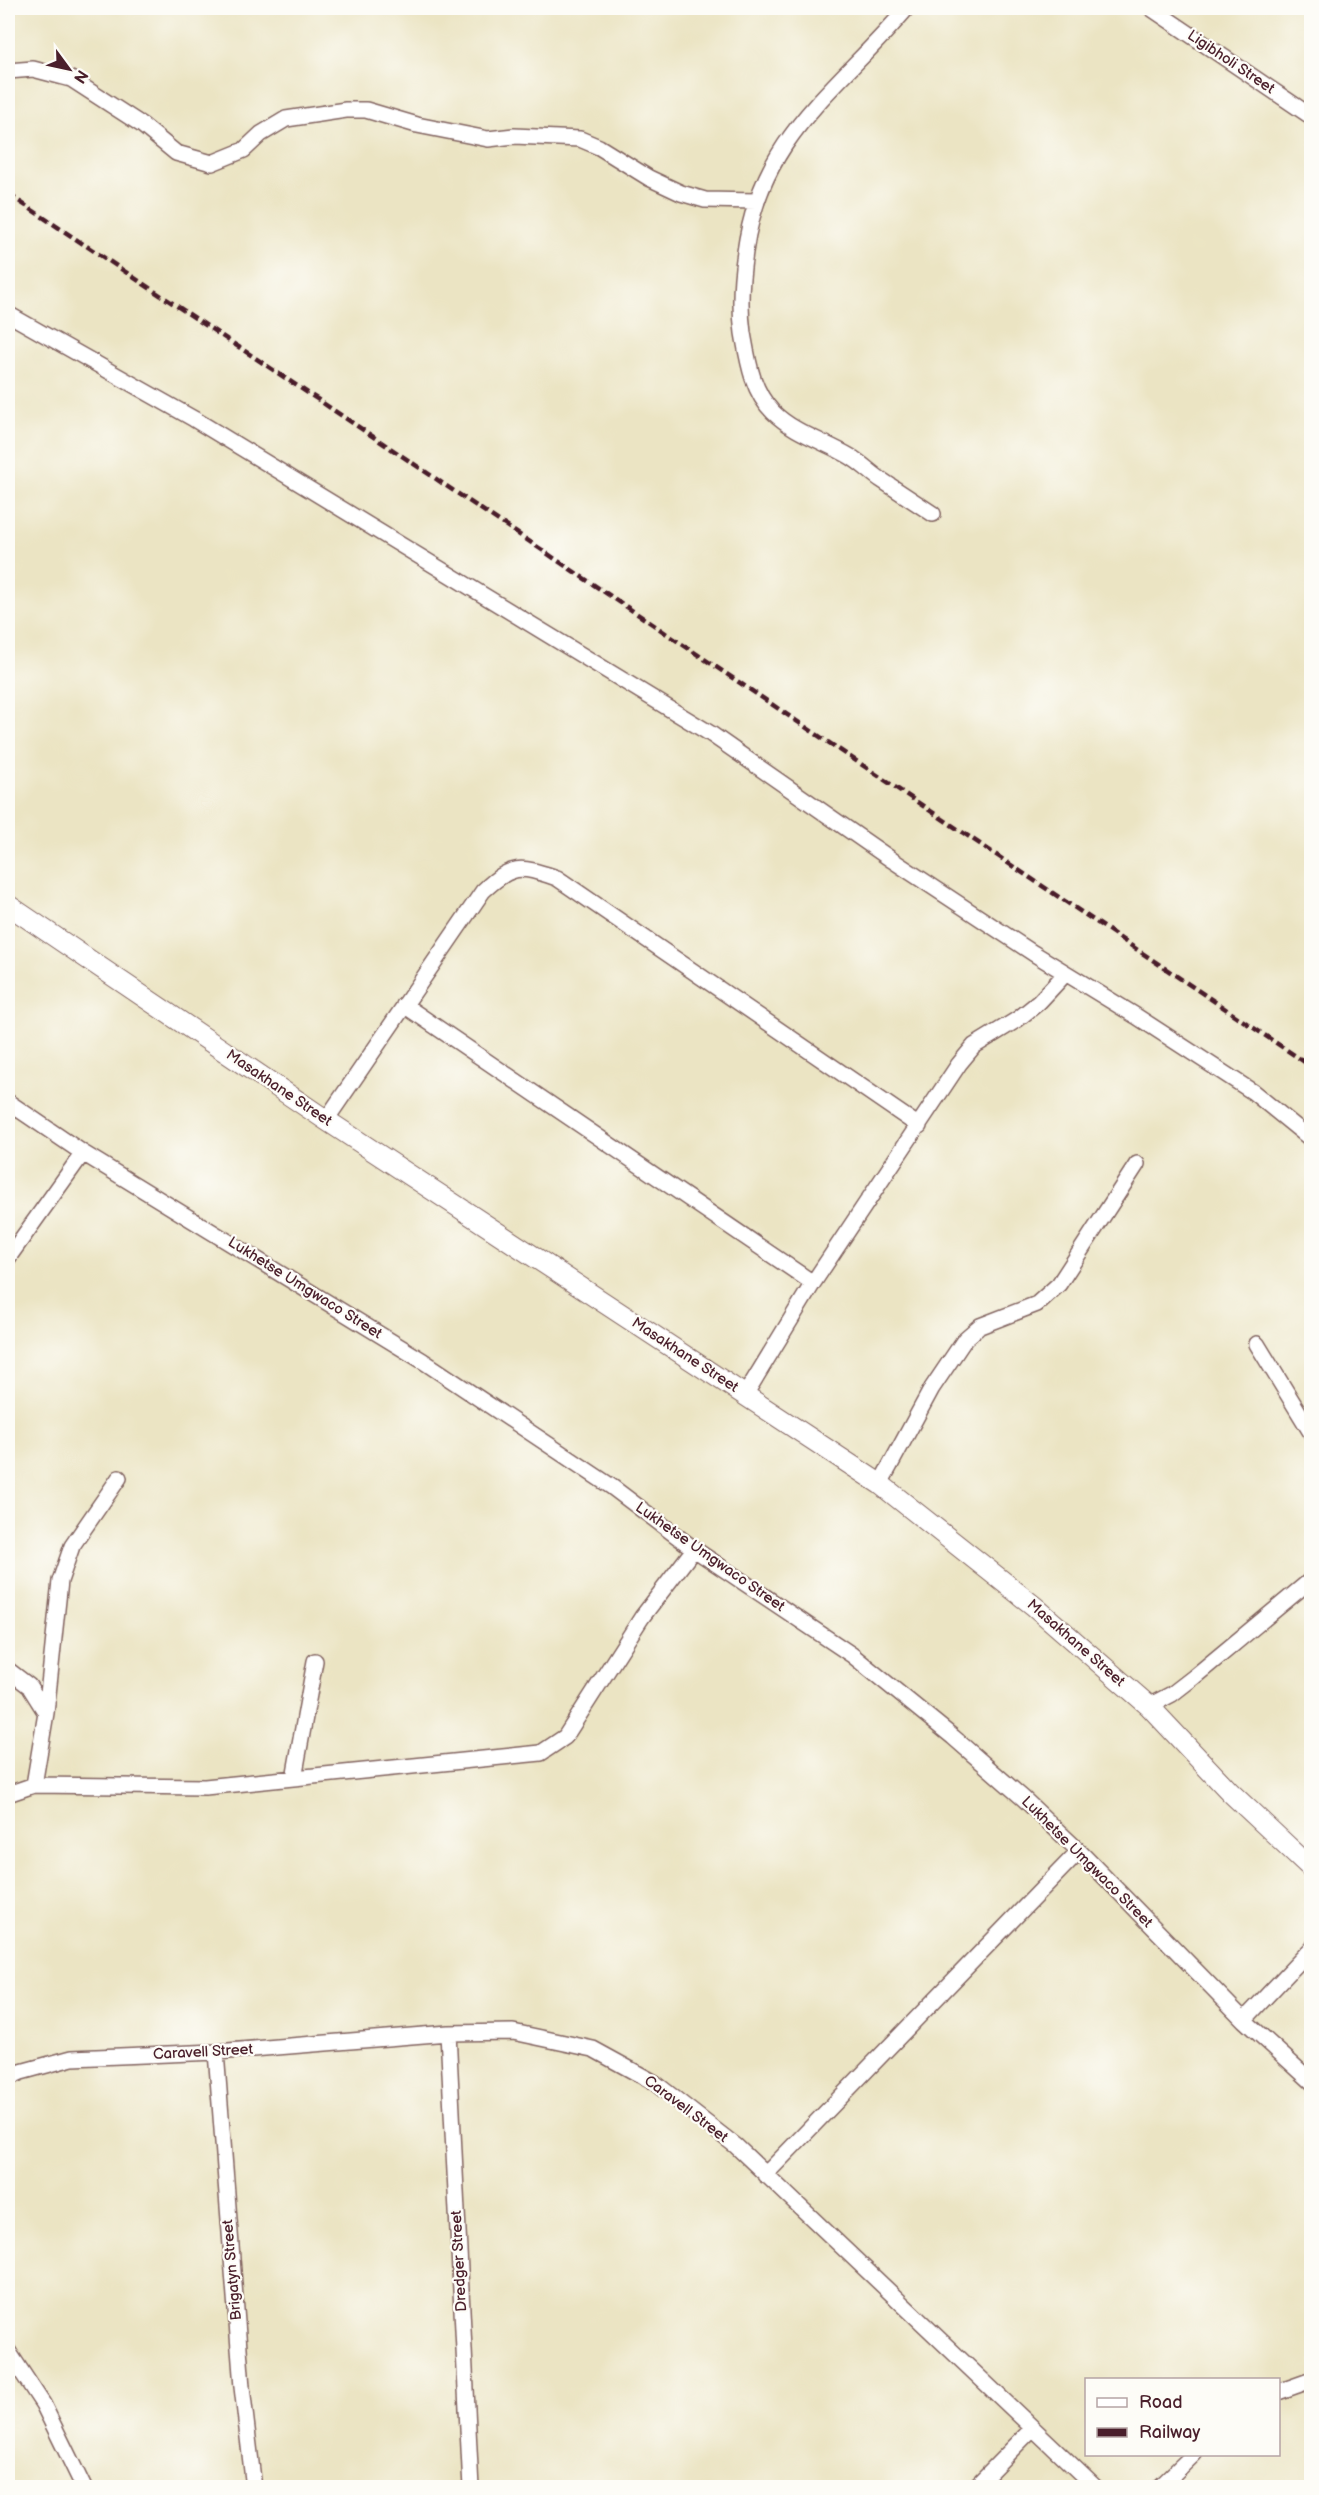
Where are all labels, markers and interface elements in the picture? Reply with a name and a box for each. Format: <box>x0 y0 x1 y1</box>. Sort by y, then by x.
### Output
street label: Ligibholi Street <box>1184 26 1279 98</box>
north arrow <box>39 39 99 99</box>
text: N <box>69 66 92 87</box>
street label: Masakhane Street <box>222 1046 336 1131</box>
street label: Lukhetse Umgwaco Street <box>224 1233 386 1344</box>
street label: Masakhane Street <box>628 1313 742 1397</box>
street label: Lukhetse Umgwaco Street <box>632 1498 789 1616</box>
street label: Masakhane Street <box>1023 1595 1129 1691</box>
street label: Lukhetse Umgwaco Street <box>1017 1792 1157 1932</box>
street label: Caravell Street <box>152 2040 254 2064</box>
street label: Caravell Street <box>640 2071 732 2147</box>
street label: Dredger Street <box>447 2209 471 2312</box>
street label: Brigatyn Street <box>218 2218 246 2321</box>
legend <box>1085 2378 1280 2456</box>
text: Road <box>1139 2392 1183 2413</box>
text: Railway <box>1139 2422 1201 2443</box>

